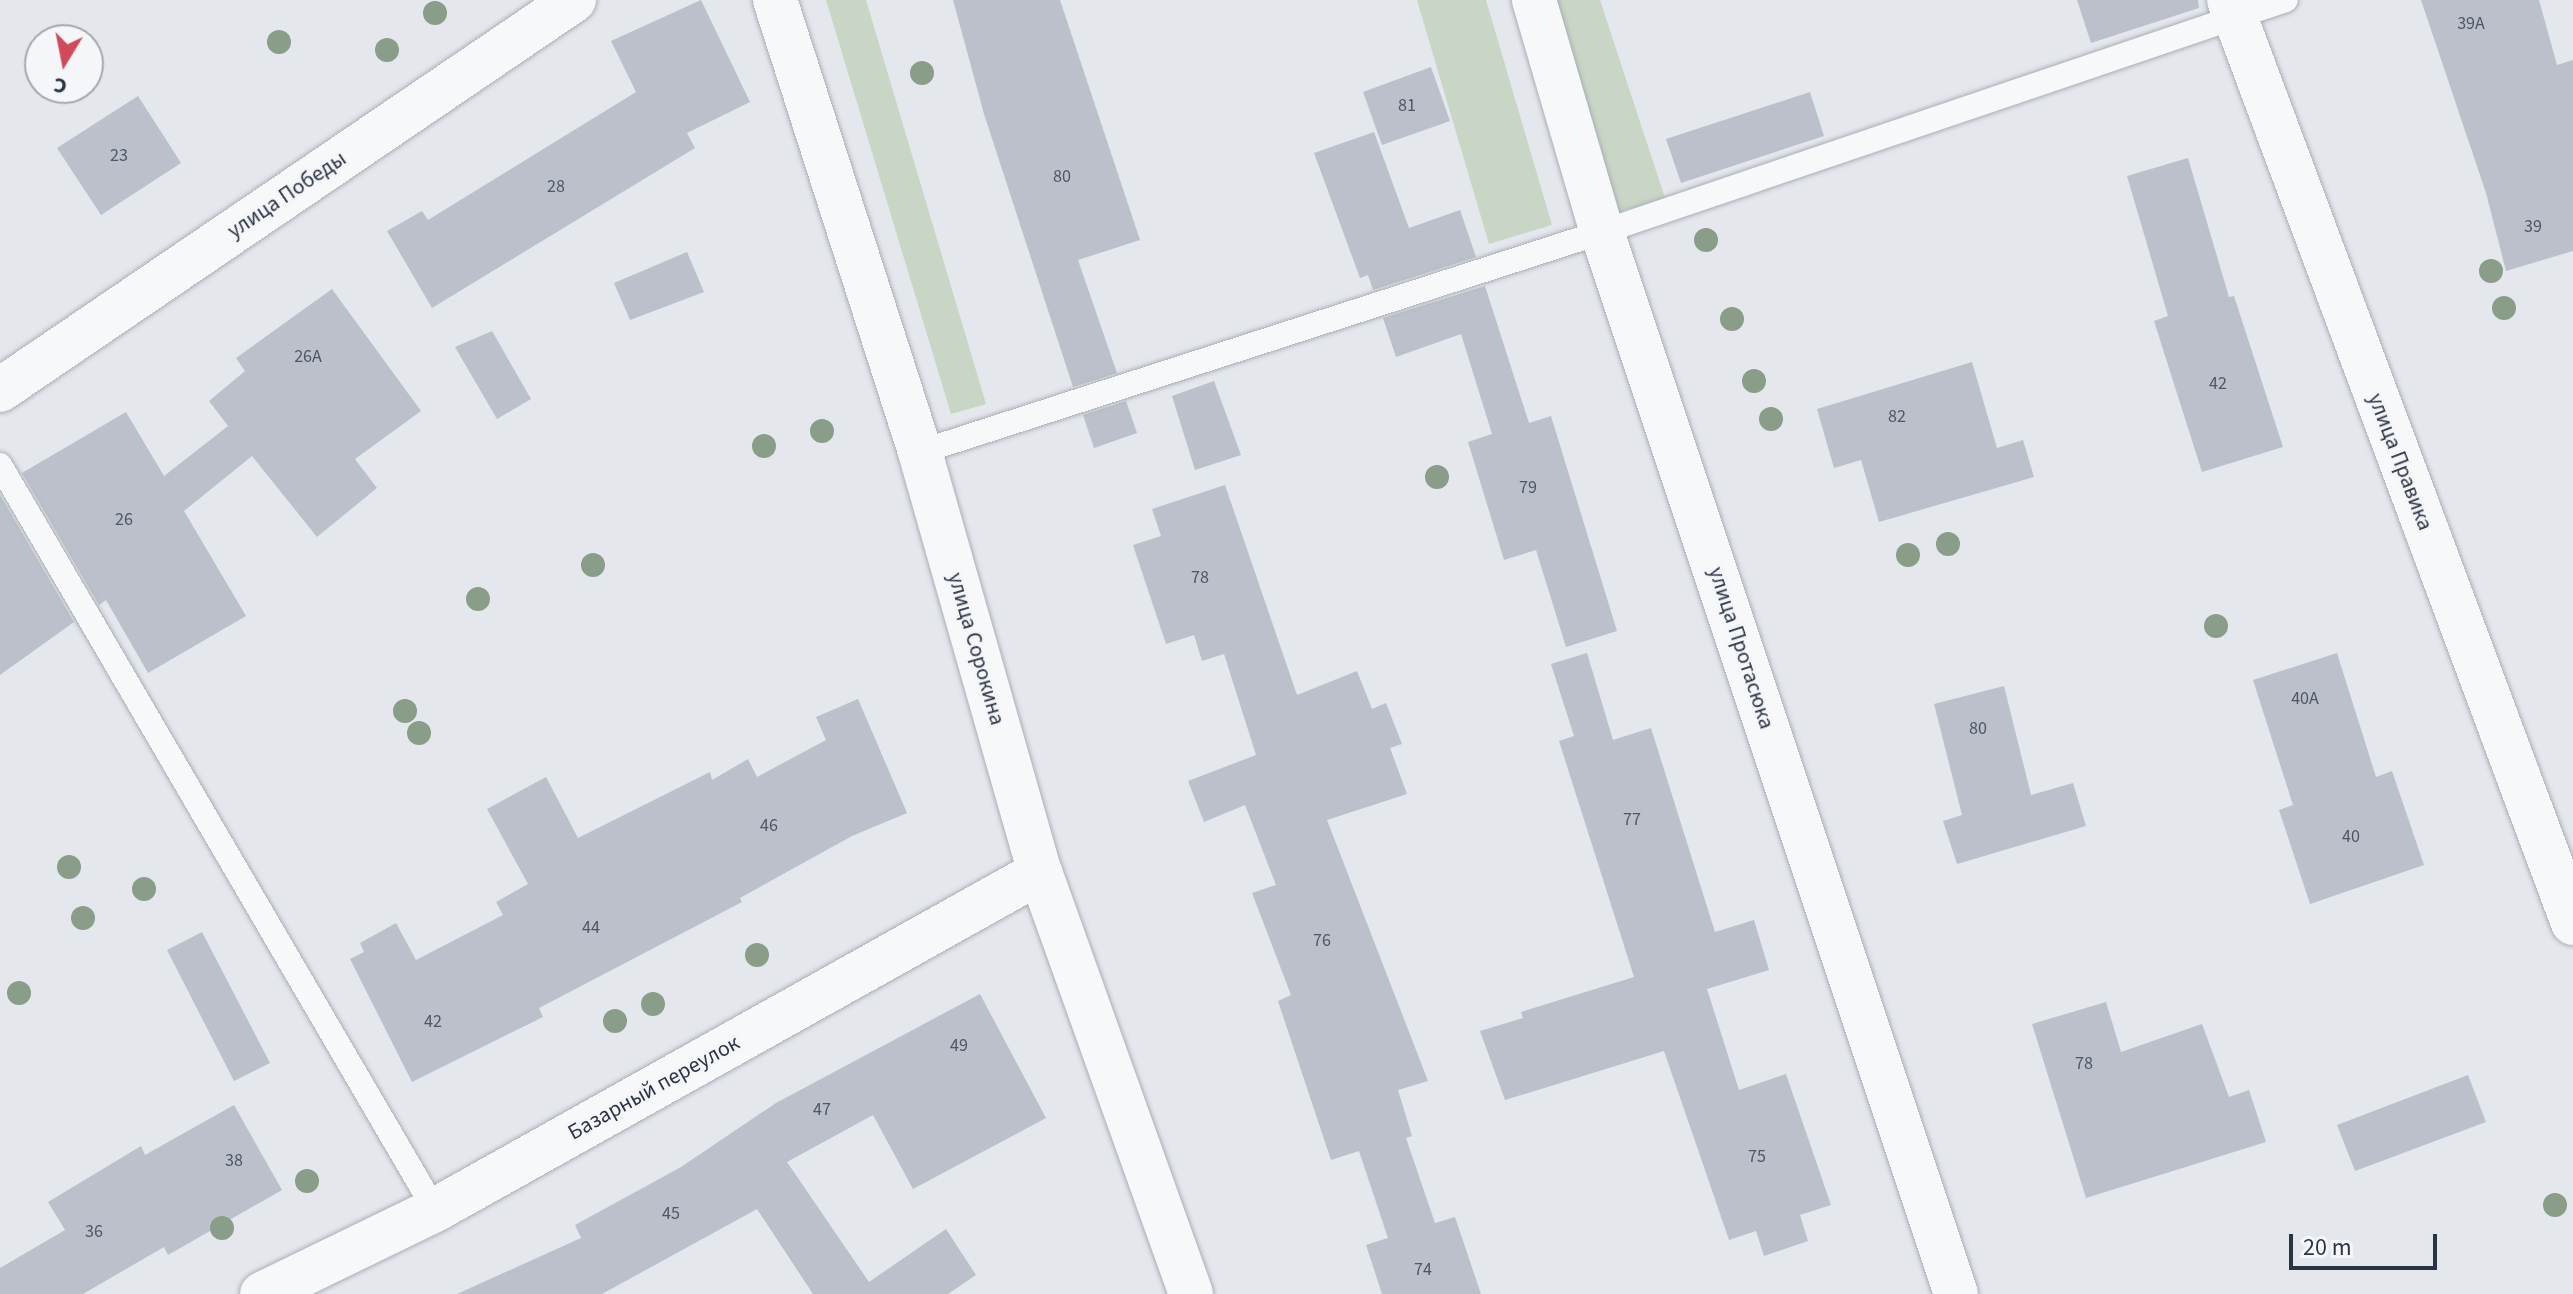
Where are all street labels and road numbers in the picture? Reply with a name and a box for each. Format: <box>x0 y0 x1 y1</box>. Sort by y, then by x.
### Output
street label: улица Победы <box>223 146 351 244</box>
street label: улица Правика <box>2362 390 2438 534</box>
street label: улица Протасюка <box>1702 564 1780 732</box>
street label: улица Сорокина <box>942 570 1010 728</box>
street label: Базарный переулок <box>564 1030 744 1146</box>

